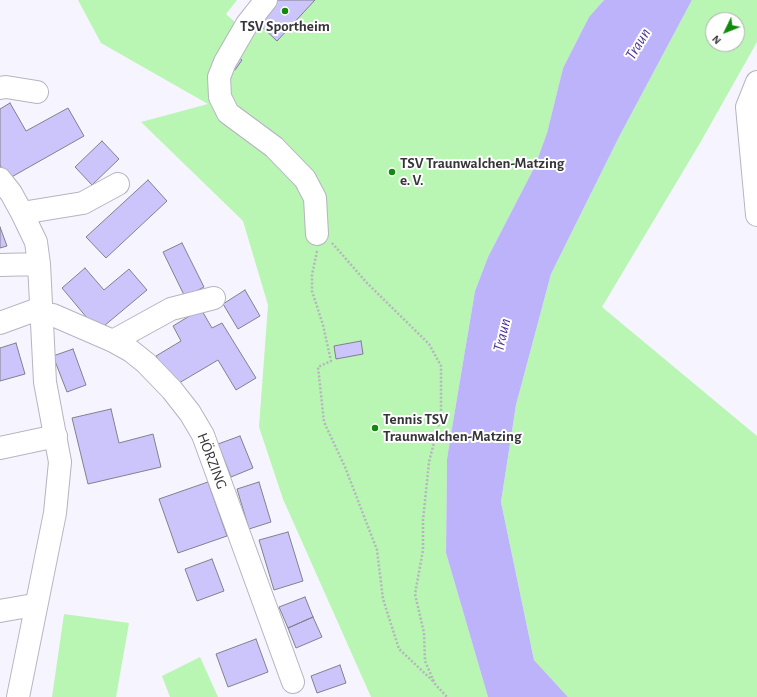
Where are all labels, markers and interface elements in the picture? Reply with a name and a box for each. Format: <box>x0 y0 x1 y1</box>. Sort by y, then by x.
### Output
marker: TSV Sportheim <box>280 6 290 16</box>
north arrow <box>705 12 745 52</box>
place label: TSV Sportheim <box>240 17 330 35</box>
water label: Traun <box>621 25 655 63</box>
text: N <box>710 33 723 46</box>
place label: TSV Traunwalchen-Matzing e. V. <box>400 154 564 189</box>
marker: TSV Traunwalchen-Matzing e. V. <box>387 167 397 177</box>
water label: Traun <box>489 316 515 354</box>
place label: Tennis TSV Traunwalchen-Matzing <box>383 410 521 445</box>
marker: Tennis TSV Traunwalchen-Matzing <box>370 423 380 433</box>
street label: HÖRZING <box>193 430 231 492</box>

